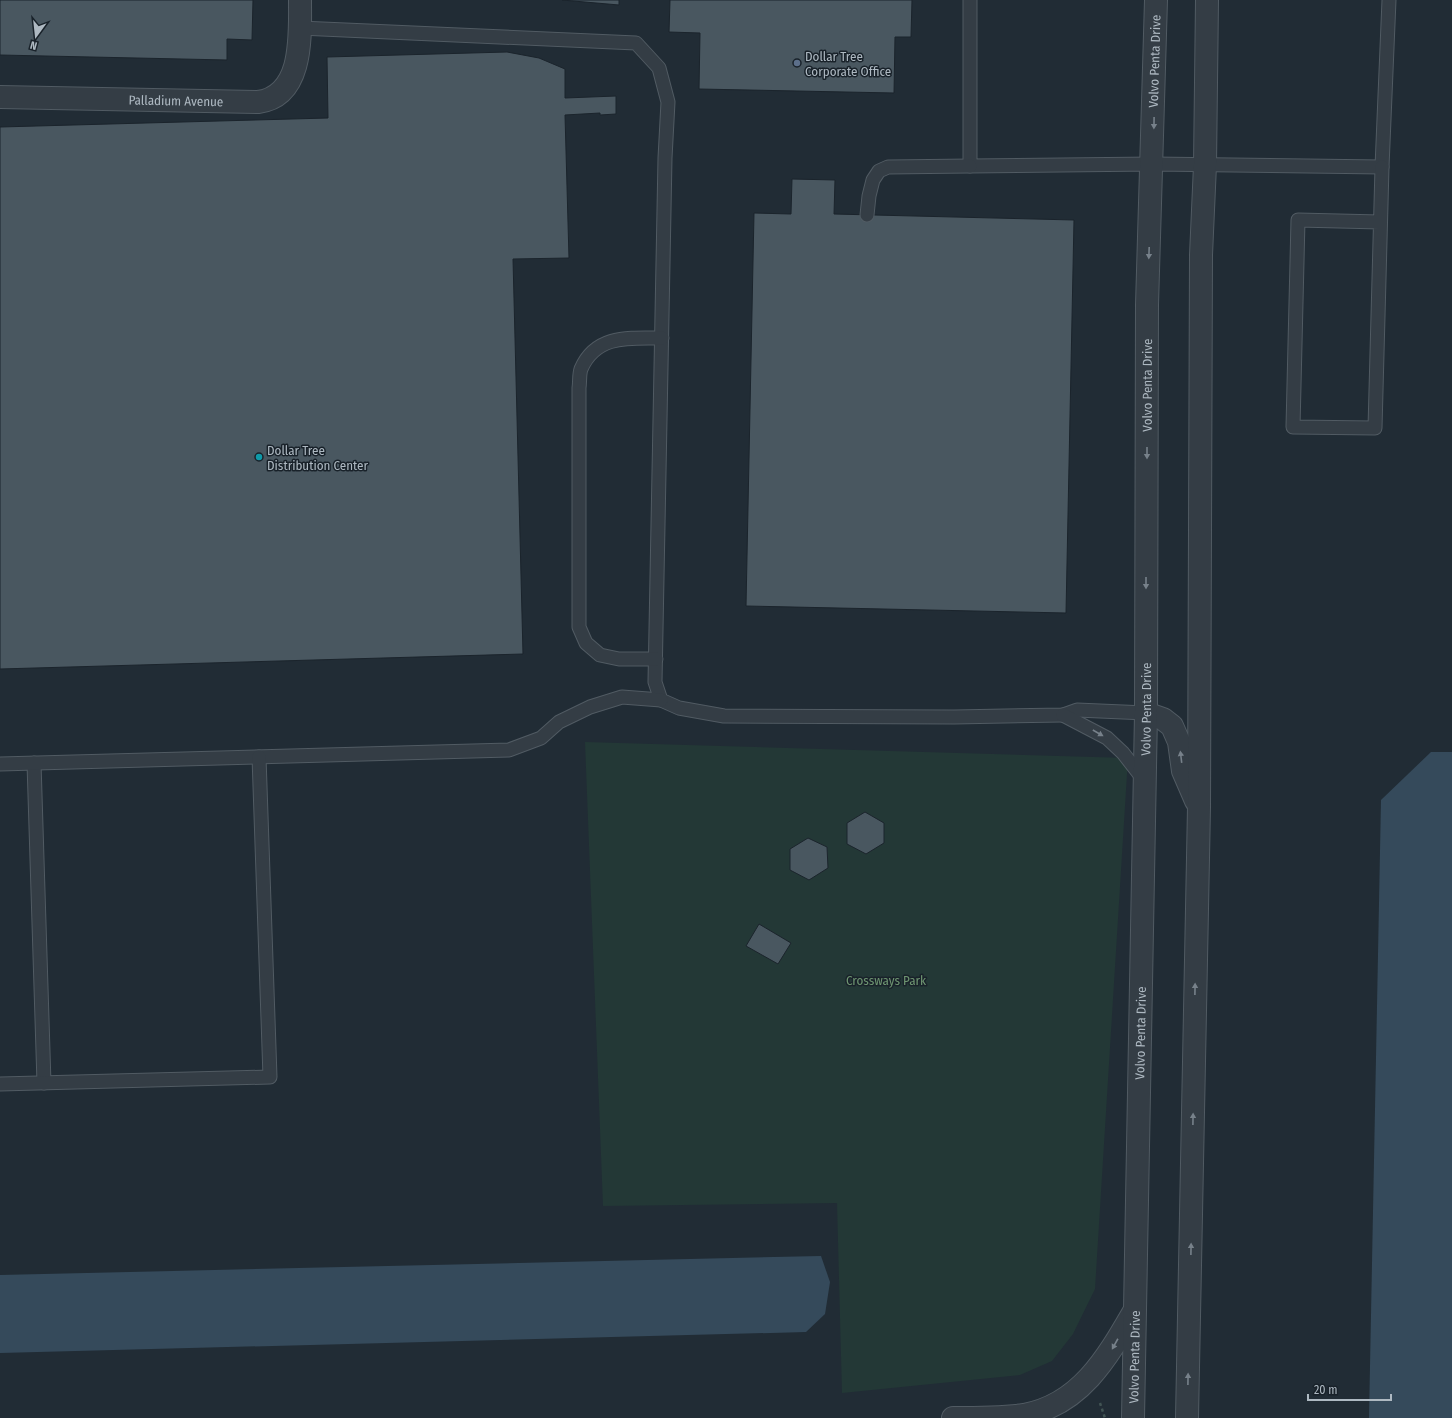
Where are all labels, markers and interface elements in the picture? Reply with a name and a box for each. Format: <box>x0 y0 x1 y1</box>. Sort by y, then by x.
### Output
street label: Volvo Penta Drive <box>1146 15 1164 108</box>
north arrow <box>16 16 56 56</box>
text: N <box>29 38 38 52</box>
place label: Dollar Tree Corporate Office <box>805 49 891 79</box>
marker: Dollar Tree Corporate Office <box>792 58 802 68</box>
street label: Palladium Avenue <box>128 92 223 109</box>
one-way arrow <box>1150 117 1157 129</box>
one-way arrow <box>1146 247 1153 259</box>
street label: Volvo Penta Drive <box>1140 339 1155 432</box>
place label: Dollar Tree Distribution Center <box>267 443 369 473</box>
one-way arrow <box>1144 447 1150 460</box>
marker: Dollar Tree Distribution Center <box>254 452 264 462</box>
one-way arrow <box>1143 577 1149 590</box>
street label: Volvo Penta Drive <box>1138 663 1154 756</box>
one-way arrow <box>1092 729 1104 736</box>
one-way arrow <box>1178 751 1184 764</box>
park label: Crossways Park <box>846 973 927 988</box>
one-way arrow <box>1192 983 1199 995</box>
street label: Volvo Penta Drive <box>1132 986 1149 1080</box>
one-way arrow <box>1190 1112 1196 1125</box>
one-way arrow <box>1187 1243 1194 1255</box>
street label: Volvo Penta Drive <box>1126 1310 1143 1404</box>
one-way arrow <box>1112 1338 1119 1350</box>
one-way arrow <box>1185 1372 1191 1385</box>
scale bar <box>1308 1376 1391 1402</box>
text: 20 m <box>1314 1383 1338 1397</box>

